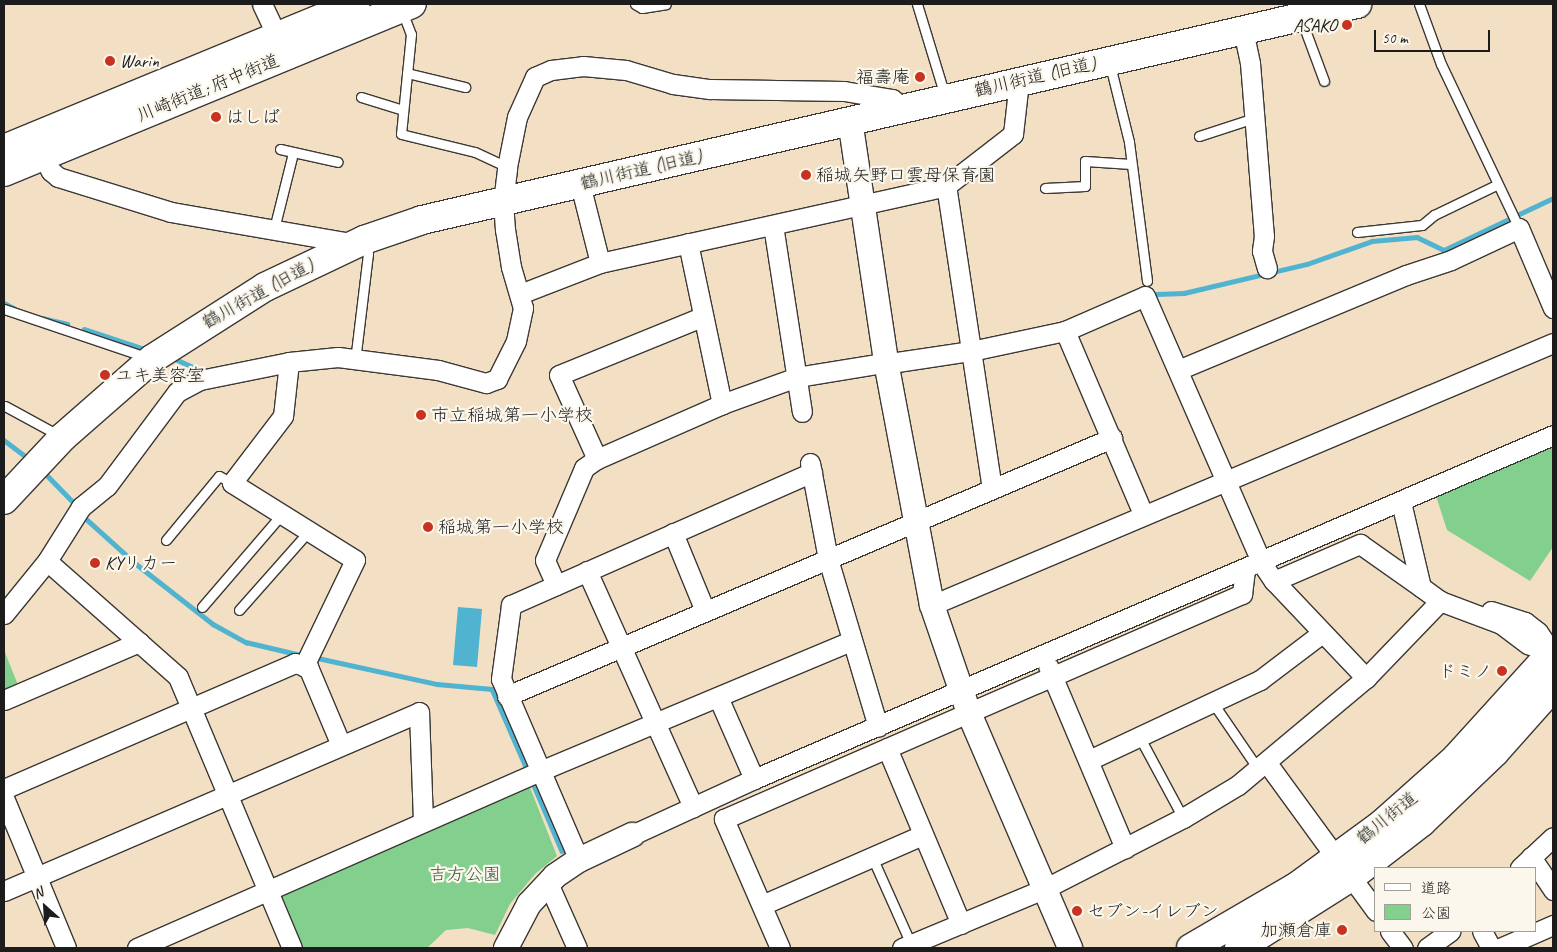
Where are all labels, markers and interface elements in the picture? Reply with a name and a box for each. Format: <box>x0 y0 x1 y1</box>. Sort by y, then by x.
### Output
place label: ASAKO <box>1293 14 1337 36</box>
marker: ASAKO <box>1341 19 1353 31</box>
scale bar <box>1377 20 1493 52</box>
text: 50 m <box>1382 29 1408 48</box>
place label: Warin <box>120 50 159 72</box>
street label: 川崎街道; 府中街道 <box>134 50 282 126</box>
street label: 鶴川街道 (旧道) <box>972 53 1098 101</box>
marker: Warin <box>104 55 116 67</box>
place label: 福壽庵 <box>856 66 910 88</box>
marker: 福壽庵 <box>914 71 926 83</box>
place label: はしば <box>226 106 280 128</box>
marker: はしば <box>210 111 222 123</box>
street label: 鶴川街道 (旧道) <box>578 146 704 194</box>
place label: 稲城矢野口雲母保育園 <box>816 164 996 186</box>
marker: 稲城矢野口雲母保育園 <box>800 169 812 181</box>
street label: 鶴川街道 (旧道) <box>198 254 318 334</box>
place label: ユキ美容室 <box>115 364 205 386</box>
marker: ユキ美容室 <box>99 369 111 381</box>
place label: 市立稲城第一小学校 <box>431 404 593 426</box>
marker: 市立稲城第一小学校 <box>415 409 427 421</box>
place label: 稲城第一小学校 <box>438 516 564 538</box>
marker: 稲城第一小学校 <box>422 521 434 533</box>
place label: KYリカー <box>105 552 177 574</box>
marker: KYリカー <box>89 557 101 569</box>
place label: ドミノ <box>1438 660 1492 682</box>
marker: ドミノ <box>1496 665 1508 677</box>
street label: 鶴川街道 <box>1352 787 1422 849</box>
park label: 吉方公園 <box>429 863 501 885</box>
legend <box>1374 867 1537 932</box>
text: 道路 <box>1421 879 1451 898</box>
north arrow <box>20 882 70 932</box>
text: N <box>31 884 46 903</box>
place label: セブン-イレブン <box>1087 900 1219 922</box>
text: 公園 <box>1421 904 1451 923</box>
marker: セブン-イレブン <box>1071 905 1083 917</box>
place label: 加瀬倉庫 <box>1260 919 1332 941</box>
marker: 加瀬倉庫 <box>1336 924 1348 936</box>

